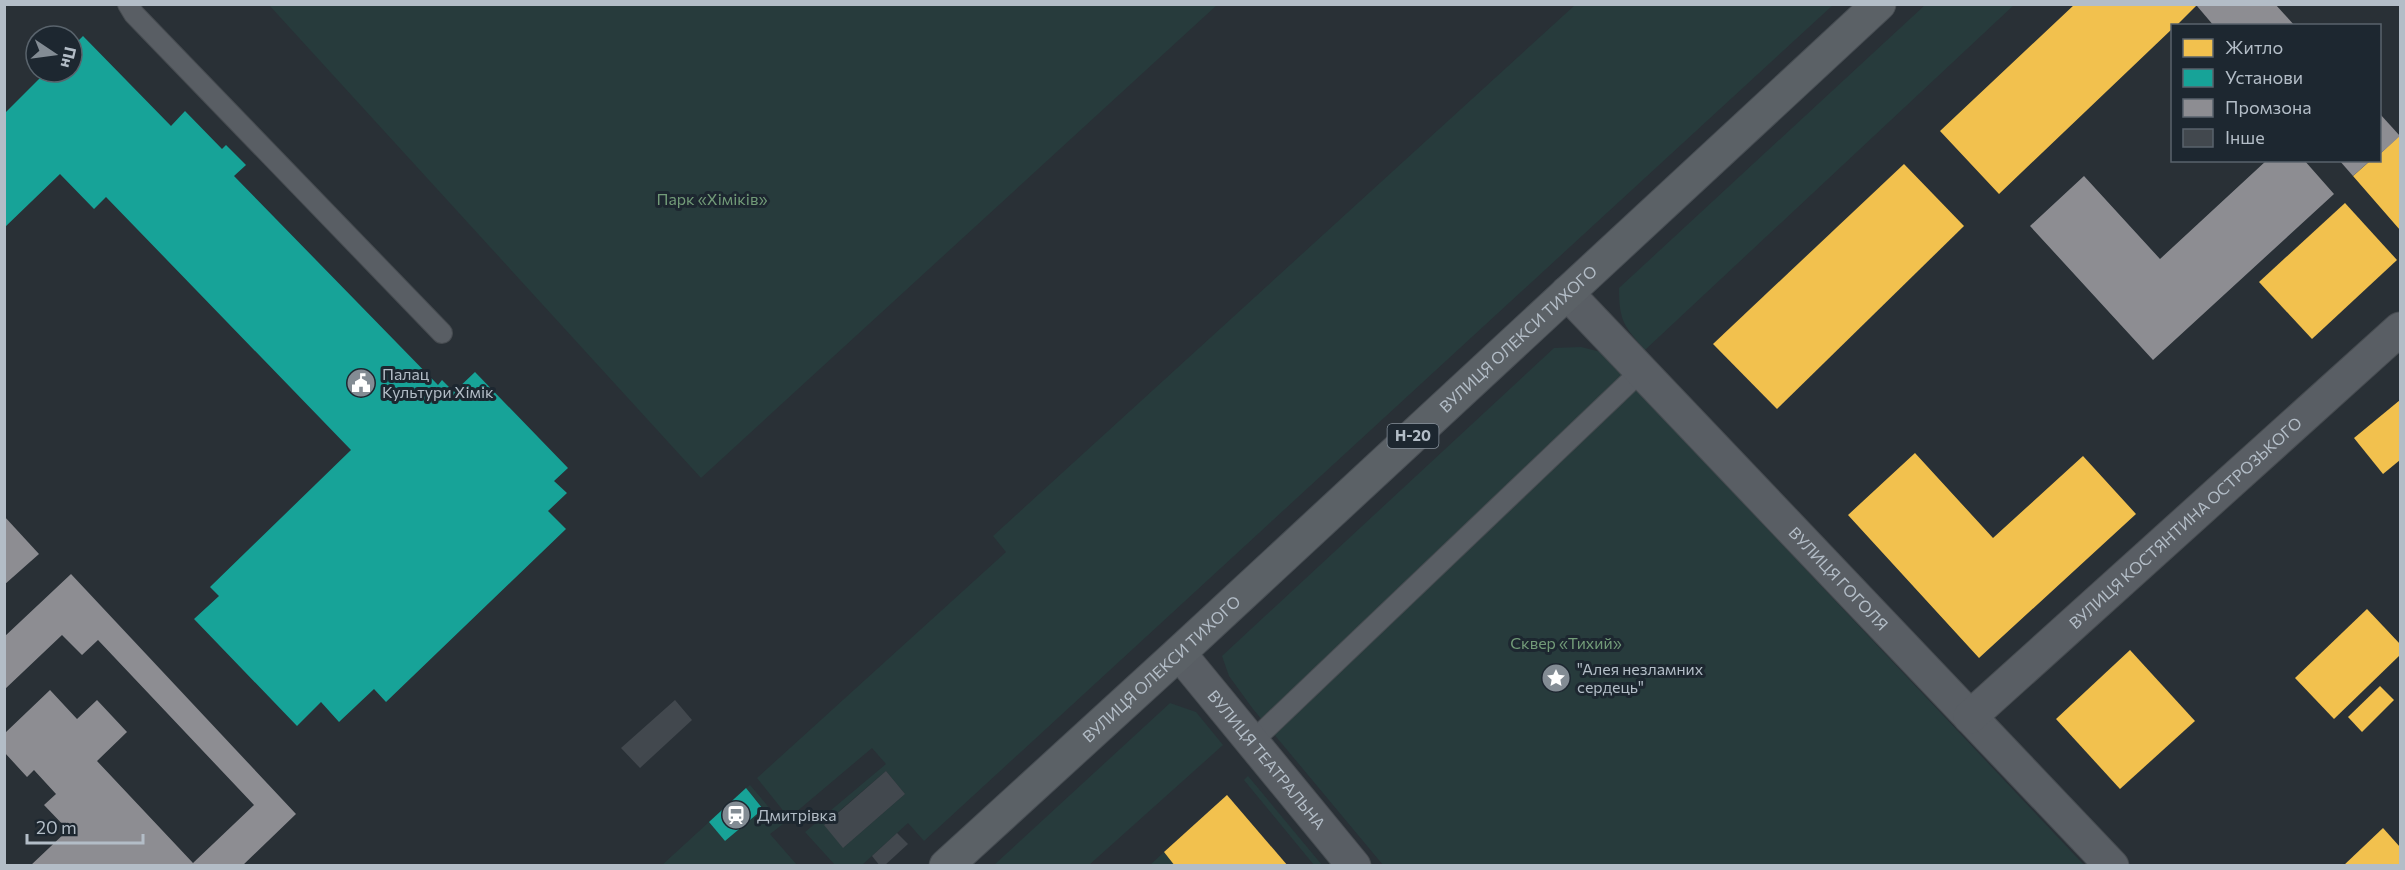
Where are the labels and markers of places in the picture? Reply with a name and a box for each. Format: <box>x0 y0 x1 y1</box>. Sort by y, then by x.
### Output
place label: Палац Культури Хімік <box>382 364 494 401</box>
public building icon: Палац Культури Хімік <box>345 367 377 399</box>
place label: "Алея незламних сердець" <box>1577 659 1704 696</box>
place icon: "Алея незламних сердець" <box>1540 662 1572 694</box>
station icon: Дмитрівка <box>720 799 752 831</box>
place label: Дмитрівка <box>757 805 836 824</box>

